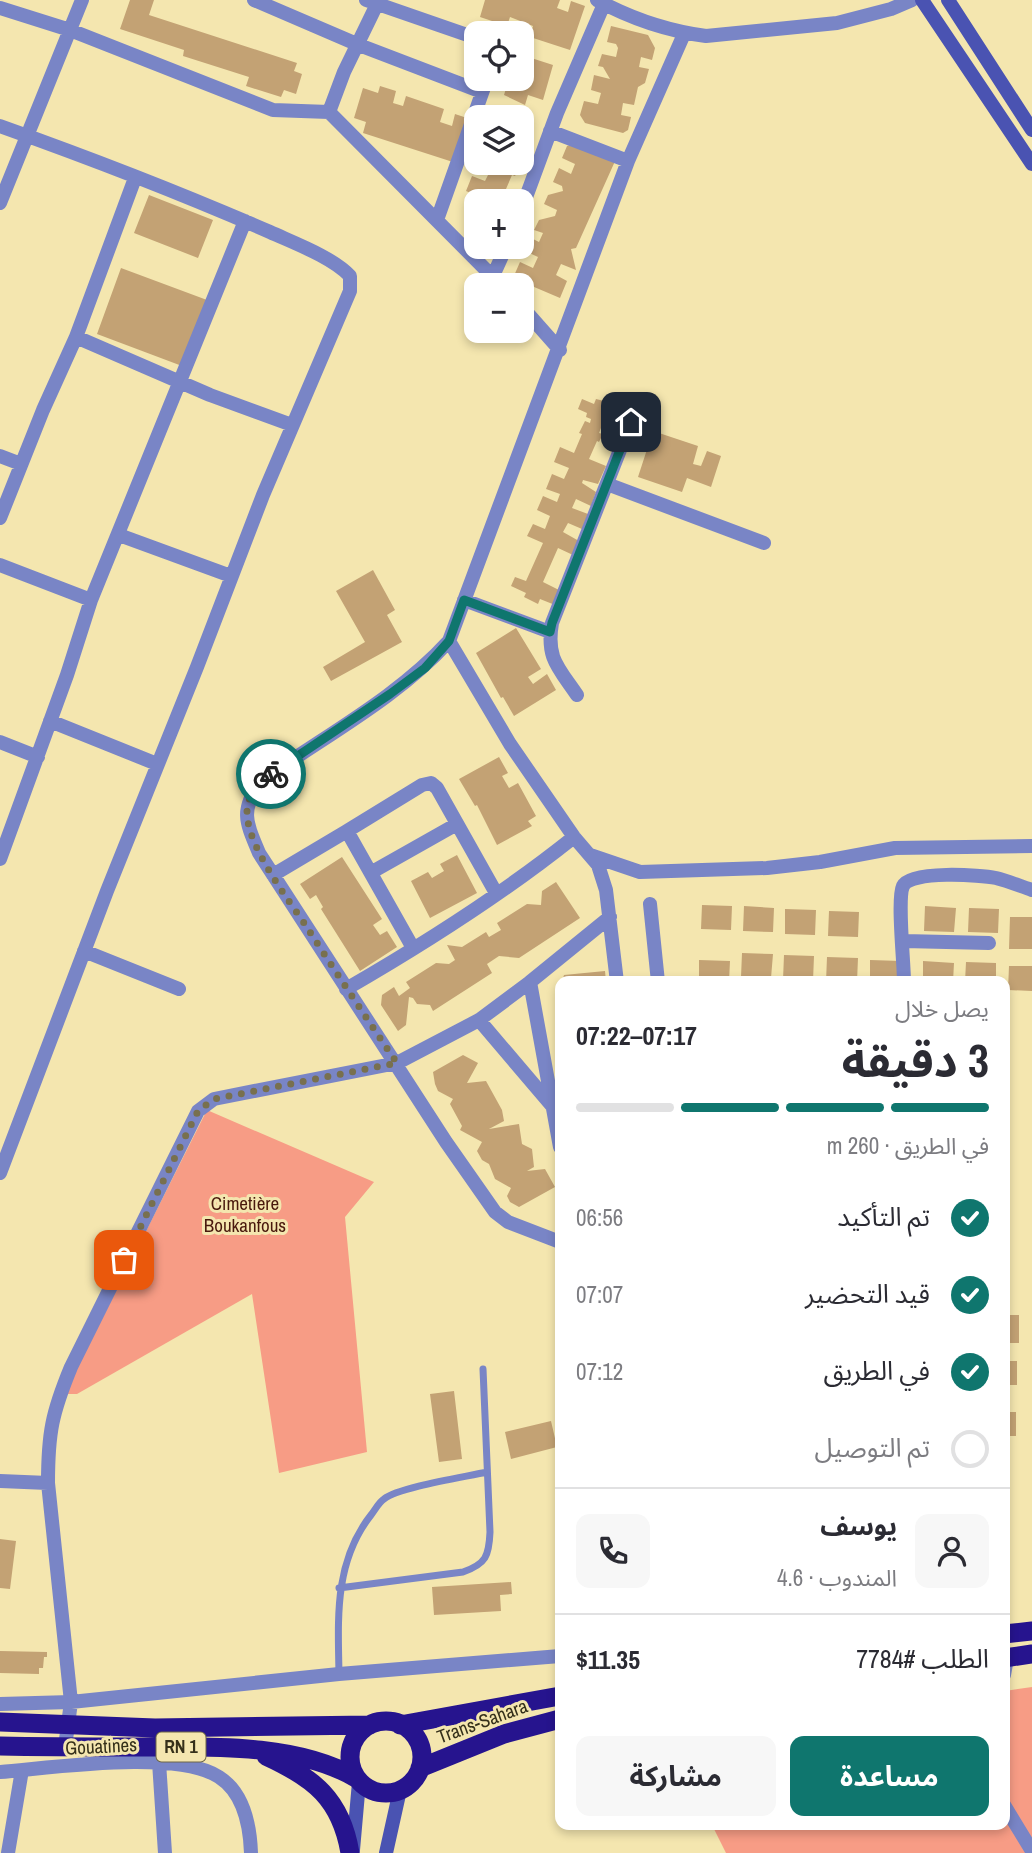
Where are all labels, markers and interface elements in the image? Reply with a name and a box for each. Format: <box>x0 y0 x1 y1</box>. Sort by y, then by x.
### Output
map controls <box>464 21 534 343</box>
button: locate <box>464 21 534 91</box>
button: layers <box>464 105 534 175</box>
button: + <box>464 189 534 259</box>
button: − <box>464 273 534 343</box>
pin <box>601 392 661 452</box>
icon: home <box>612 403 650 441</box>
courier <box>236 739 306 809</box>
icon: bike <box>252 755 290 793</box>
text: يصل خلال <box>895 993 989 1024</box>
text: 07:17–07:22 <box>576 1018 697 1053</box>
text: 3 دقيقة <box>842 1029 989 1091</box>
text: في الطريق · 260 m <box>827 1130 989 1161</box>
park label: Cimetière Boukanfous <box>204 1190 286 1238</box>
text: تم التأكيد <box>837 1199 930 1234</box>
icon: check <box>951 1199 989 1237</box>
text: 06:56 <box>576 1202 623 1233</box>
pin <box>94 1230 154 1290</box>
icon: bag <box>105 1241 143 1279</box>
text: قيد التحضير <box>805 1276 930 1311</box>
icon: check <box>951 1276 989 1314</box>
text: 07:07 <box>576 1279 623 1310</box>
text: في الطريق <box>824 1353 930 1388</box>
icon: check <box>951 1353 989 1391</box>
text: 07:12 <box>576 1356 623 1387</box>
text: تم التوصيل <box>815 1430 930 1465</box>
text: يوسف <box>820 1508 897 1543</box>
button: phone <box>576 1514 650 1588</box>
button: person <box>915 1514 989 1588</box>
text: المندوب · 4.6 <box>777 1562 897 1593</box>
text: الطلب #7784 <box>856 1641 989 1676</box>
text: $11.35 <box>576 1642 640 1677</box>
street label: Trans-Sahara <box>433 1692 531 1749</box>
street label: Gouatines <box>64 1731 138 1761</box>
road number: RN 1 <box>156 1732 206 1762</box>
button: مشاركة <box>576 1736 776 1816</box>
button: مساعدة <box>790 1736 989 1816</box>

